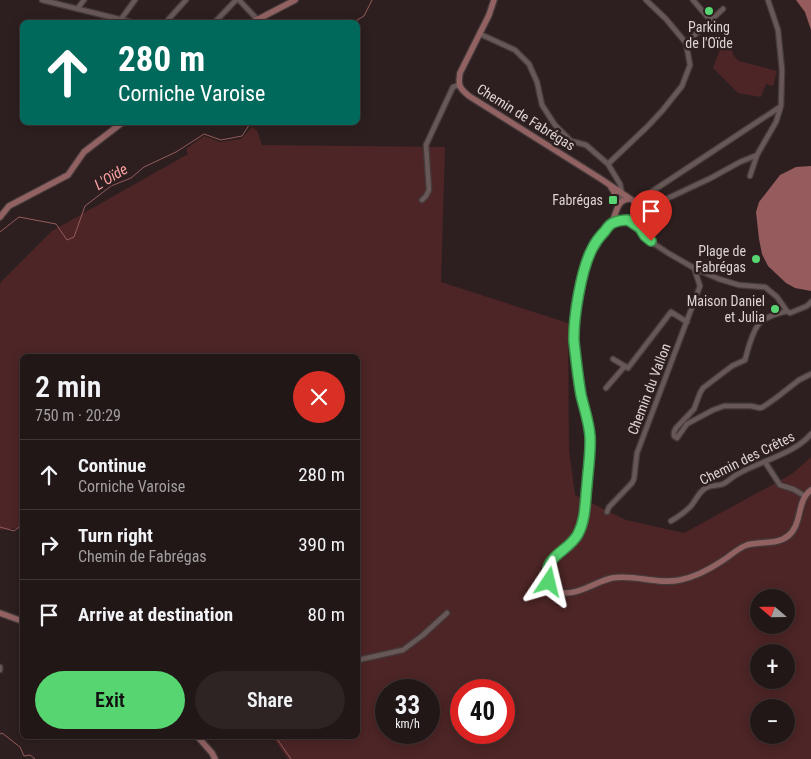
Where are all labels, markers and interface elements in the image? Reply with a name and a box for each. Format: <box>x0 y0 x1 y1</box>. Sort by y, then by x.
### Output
marker: Parking de l'Oïde <box>703 5 715 17</box>
place label: Parking de l'Oïde <box>685 19 733 51</box>
text: 280 m <box>118 39 205 80</box>
icon: ahead <box>35 40 100 105</box>
street label: Chemin de Fabrégas <box>474 80 578 154</box>
text: Corniche Varoise <box>118 81 265 106</box>
water label: L'Oïde <box>91 160 131 194</box>
pin <box>630 190 672 241</box>
place label: Fabrégas <box>552 192 603 208</box>
marker: Fabrégas <box>607 194 619 206</box>
icon: arrive <box>637 197 665 225</box>
place label: Plage de Fabrégas <box>695 243 746 275</box>
marker: Plage de Fabrégas <box>750 253 762 265</box>
place label: Maison Daniel et Julia <box>687 293 765 325</box>
marker: Maison Daniel et Julia <box>769 303 781 315</box>
street label: Chemin du Vallon <box>624 341 674 437</box>
text: 2 min <box>35 369 101 404</box>
button: close <box>293 371 345 423</box>
text: 750 m · 20:29 <box>35 406 121 425</box>
street label: Chemin des Crêtes <box>697 428 797 488</box>
text: Continue <box>78 454 146 477</box>
icon: ahead <box>35 461 63 489</box>
text: 280 m <box>298 463 345 486</box>
text: Corniche Varoise <box>78 477 185 496</box>
text: Turn right <box>78 524 153 547</box>
icon: right <box>35 531 63 559</box>
text: 390 m <box>298 533 345 556</box>
text: Chemin de Fabrégas <box>78 547 207 566</box>
position arrow <box>522 555 574 607</box>
north arrow <box>750 589 795 634</box>
map controls <box>750 589 795 744</box>
icon: arrive <box>35 601 63 629</box>
text: Arrive at destination <box>78 603 233 626</box>
text: 80 m <box>308 603 345 626</box>
button: + <box>750 644 795 689</box>
button: Exit <box>35 671 185 729</box>
button: Share <box>195 671 345 729</box>
speed limit sign: 40 <box>450 679 515 744</box>
text: 33 <box>395 691 420 720</box>
button: − <box>750 699 795 744</box>
text: km/h <box>395 717 420 731</box>

